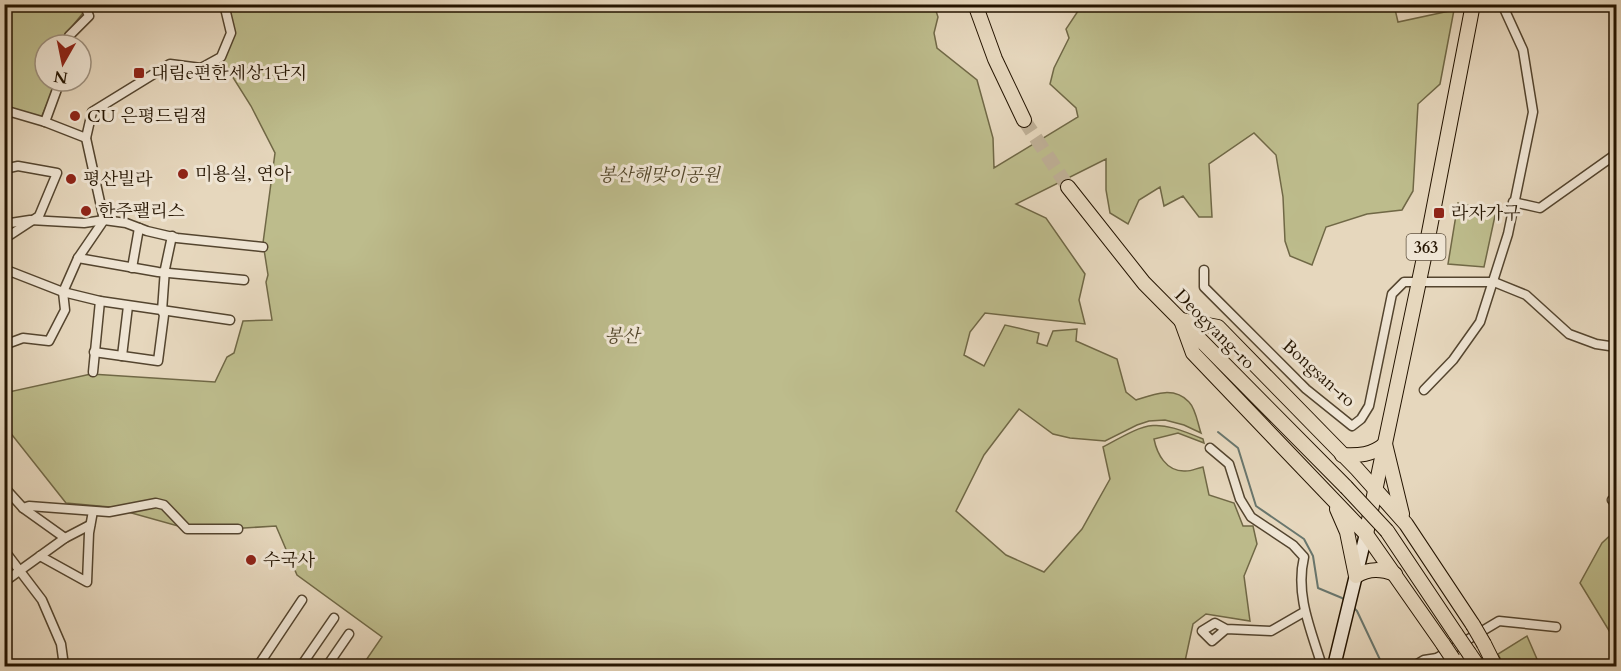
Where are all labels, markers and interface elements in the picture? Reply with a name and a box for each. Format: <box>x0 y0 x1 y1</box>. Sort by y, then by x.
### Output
north arrow <box>33 33 93 93</box>
place label: 대림e편한세상1단지 <box>151 61 308 86</box>
text: N <box>52 65 69 89</box>
marker: 대림e편한세상1단지 <box>132 66 146 80</box>
place label: CU 은평드림점 <box>87 104 207 129</box>
marker: CU 은평드림점 <box>68 109 82 123</box>
place label: 미용실, 연아 <box>195 162 292 187</box>
park label: 봉산해맞이공원 <box>598 163 721 188</box>
place label: 평산빌라 <box>83 167 153 192</box>
marker: 미용실, 연아 <box>176 167 190 181</box>
marker: 평산빌라 <box>64 172 78 186</box>
place label: 한주팰리스 <box>98 199 186 224</box>
place label: 라자가구 <box>1451 201 1521 226</box>
marker: 한주팰리스 <box>79 204 93 218</box>
marker: 라자가구 <box>1432 206 1446 220</box>
road number: 363 <box>1406 234 1446 260</box>
street label: Deogyang-ro <box>1169 284 1261 375</box>
park label: 봉산 <box>605 324 642 349</box>
street label: Bongsan-ro <box>1277 334 1361 413</box>
place label: 수국사 <box>263 548 316 573</box>
marker: 수국사 <box>244 553 258 567</box>

